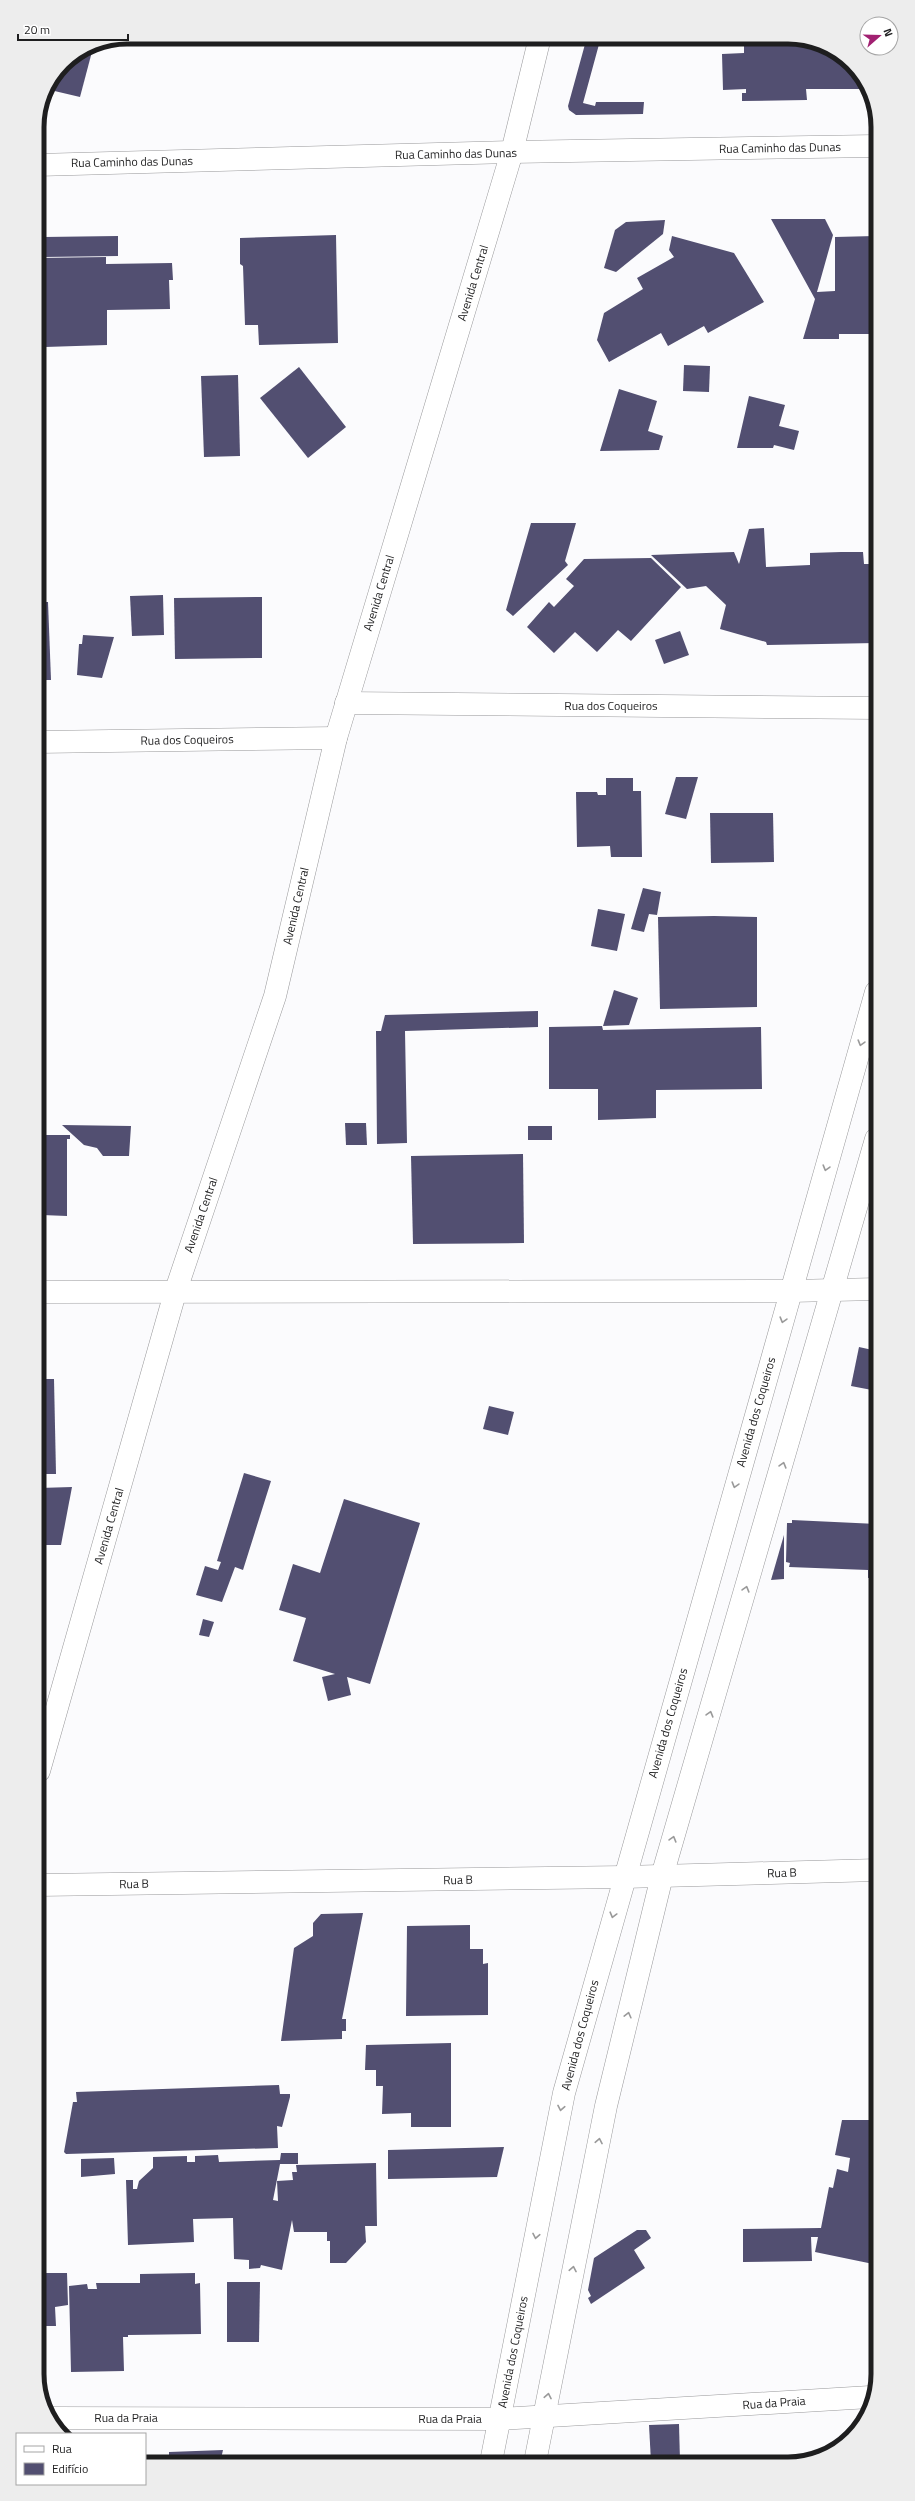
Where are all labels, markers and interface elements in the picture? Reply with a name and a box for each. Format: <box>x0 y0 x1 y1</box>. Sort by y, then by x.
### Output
scale bar <box>18 16 128 42</box>
north arrow <box>859 16 899 56</box>
text: 20 m <box>24 20 50 39</box>
text: N <box>880 26 897 39</box>
street label: Rua Caminho das Dunas <box>719 137 842 158</box>
street label: Rua Caminho das Dunas <box>395 143 518 164</box>
street label: Rua Caminho das Dunas <box>71 151 194 172</box>
street label: Avenida Central <box>452 242 493 323</box>
street label: Avenida Central <box>358 552 399 633</box>
street label: Rua dos Coqueiros <box>564 696 658 715</box>
street label: Rua dos Coqueiros <box>140 729 234 750</box>
street label: Avenida Central <box>277 865 314 946</box>
one-way arrow <box>857 1039 866 1046</box>
one-way arrow <box>822 1164 831 1171</box>
street label: Avenida Central <box>179 1175 222 1255</box>
one-way arrow <box>779 1317 787 1323</box>
street label: Avenida dos Coqueiros <box>731 1354 780 1469</box>
one-way arrow <box>778 1461 787 1468</box>
one-way arrow <box>732 1482 740 1489</box>
street label: Avenida Central <box>89 1485 129 1566</box>
one-way arrow <box>741 1586 750 1593</box>
street label: Avenida dos Coqueiros <box>643 1665 692 1780</box>
one-way arrow <box>705 1711 714 1718</box>
one-way arrow <box>668 1836 677 1843</box>
street label: Rua B <box>767 1862 797 1883</box>
street label: Rua B <box>443 1870 473 1889</box>
street label: Rua B <box>119 1874 149 1893</box>
one-way arrow <box>610 1912 618 1918</box>
street label: Avenida dos Coqueiros <box>556 1977 604 2092</box>
one-way arrow <box>624 2012 632 2018</box>
one-way arrow <box>558 2105 566 2111</box>
one-way arrow <box>594 2138 602 2144</box>
one-way arrow <box>533 2232 541 2239</box>
one-way arrow <box>569 2266 577 2272</box>
street label: Avenida dos Coqueiros <box>492 2294 533 2410</box>
street label: Rua da Praia <box>742 2391 806 2414</box>
one-way arrow <box>543 2393 551 2399</box>
street label: Rua da Praia <box>94 2408 158 2427</box>
street label: Rua da Praia <box>418 2409 482 2428</box>
legend <box>16 2433 146 2485</box>
text: Rua <box>52 2439 72 2458</box>
text: Edifício <box>52 2459 88 2478</box>

